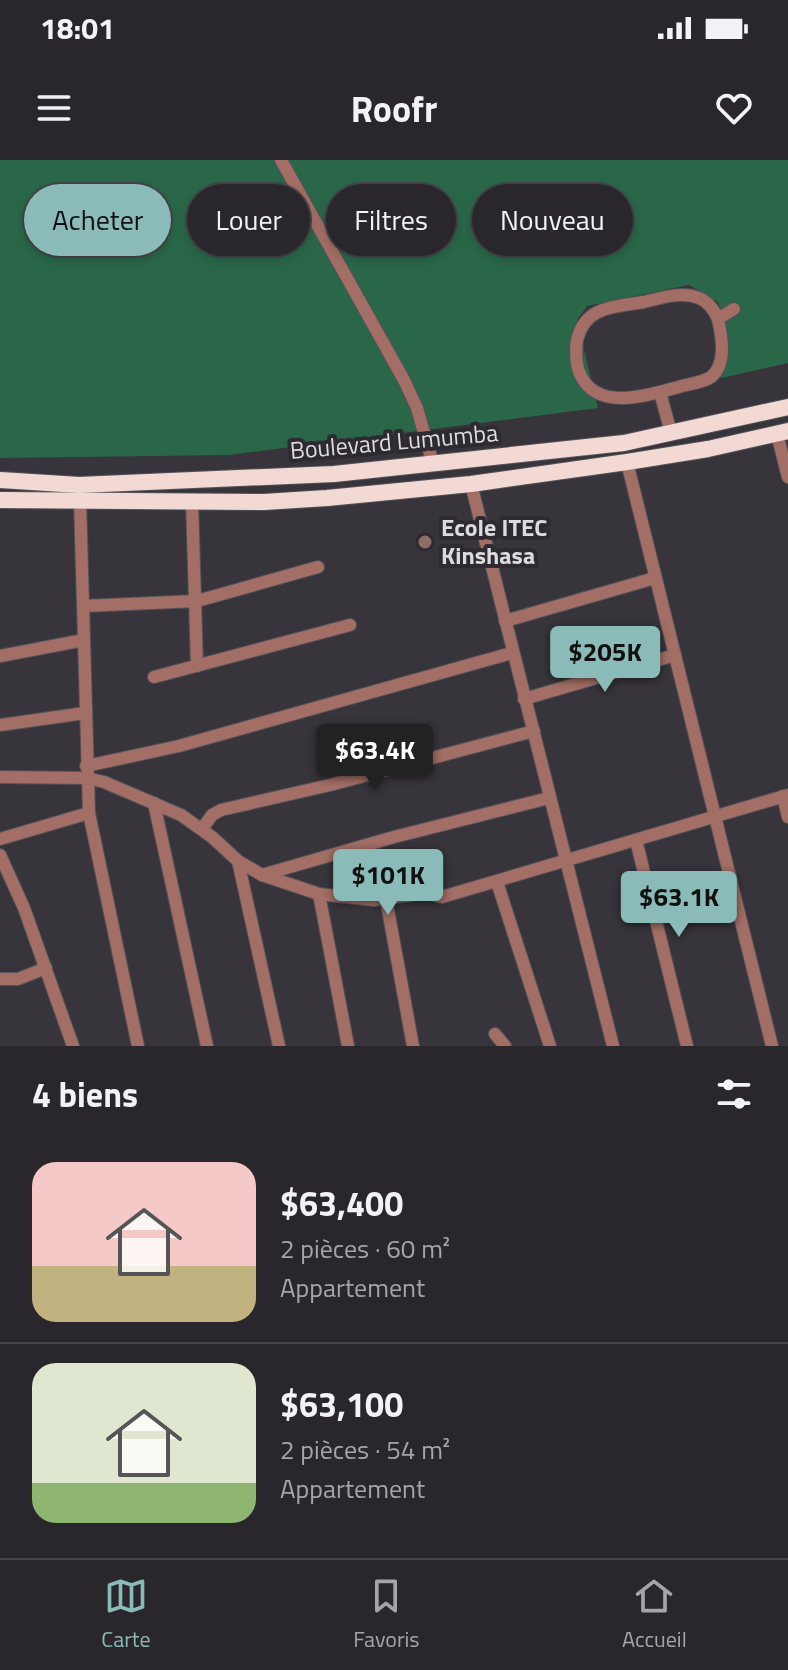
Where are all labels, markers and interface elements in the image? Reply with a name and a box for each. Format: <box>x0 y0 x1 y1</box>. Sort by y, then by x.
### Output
text: 18:01 <box>40 5 115 51</box>
text: Roofr <box>351 81 437 136</box>
icon: menu <box>32 86 76 130</box>
icon: heart <box>712 86 756 130</box>
chip: Acheter <box>24 184 171 256</box>
chip: Louer <box>187 184 310 256</box>
chip: Filtres <box>326 184 456 256</box>
chip: Nouveau <box>472 184 633 256</box>
street label: Boulevard Lumumba <box>288 414 499 468</box>
place label: Ecole ITEC Kinshasa <box>441 509 547 573</box>
marker: Ecole ITEC Kinshasa <box>416 533 434 551</box>
pin: $205K <box>549 626 661 694</box>
text: $205K <box>568 632 642 671</box>
pin: $63.4K <box>310 724 440 792</box>
text: $63.4K <box>335 730 415 769</box>
pin: $101K <box>332 849 444 917</box>
text: $101K <box>351 855 425 894</box>
pin: $63.1K <box>614 871 744 939</box>
text: $63.1K <box>639 877 719 916</box>
text: 4 biens <box>32 1068 138 1120</box>
icon: filters <box>712 1072 756 1116</box>
text: $63,400 <box>280 1177 403 1229</box>
icon: home <box>96 1194 192 1290</box>
text: 2 pièces · 60 m² <box>280 1229 450 1268</box>
text: Appartement <box>280 1268 425 1307</box>
text: $63,100 <box>280 1378 403 1430</box>
icon: home <box>96 1395 192 1491</box>
text: 2 pièces · 54 m² <box>280 1430 450 1469</box>
text: Appartement <box>280 1469 425 1508</box>
tab: Carte <box>101 1574 151 1656</box>
tab: Favoris <box>353 1574 420 1656</box>
tab: Accueil <box>622 1574 687 1656</box>

